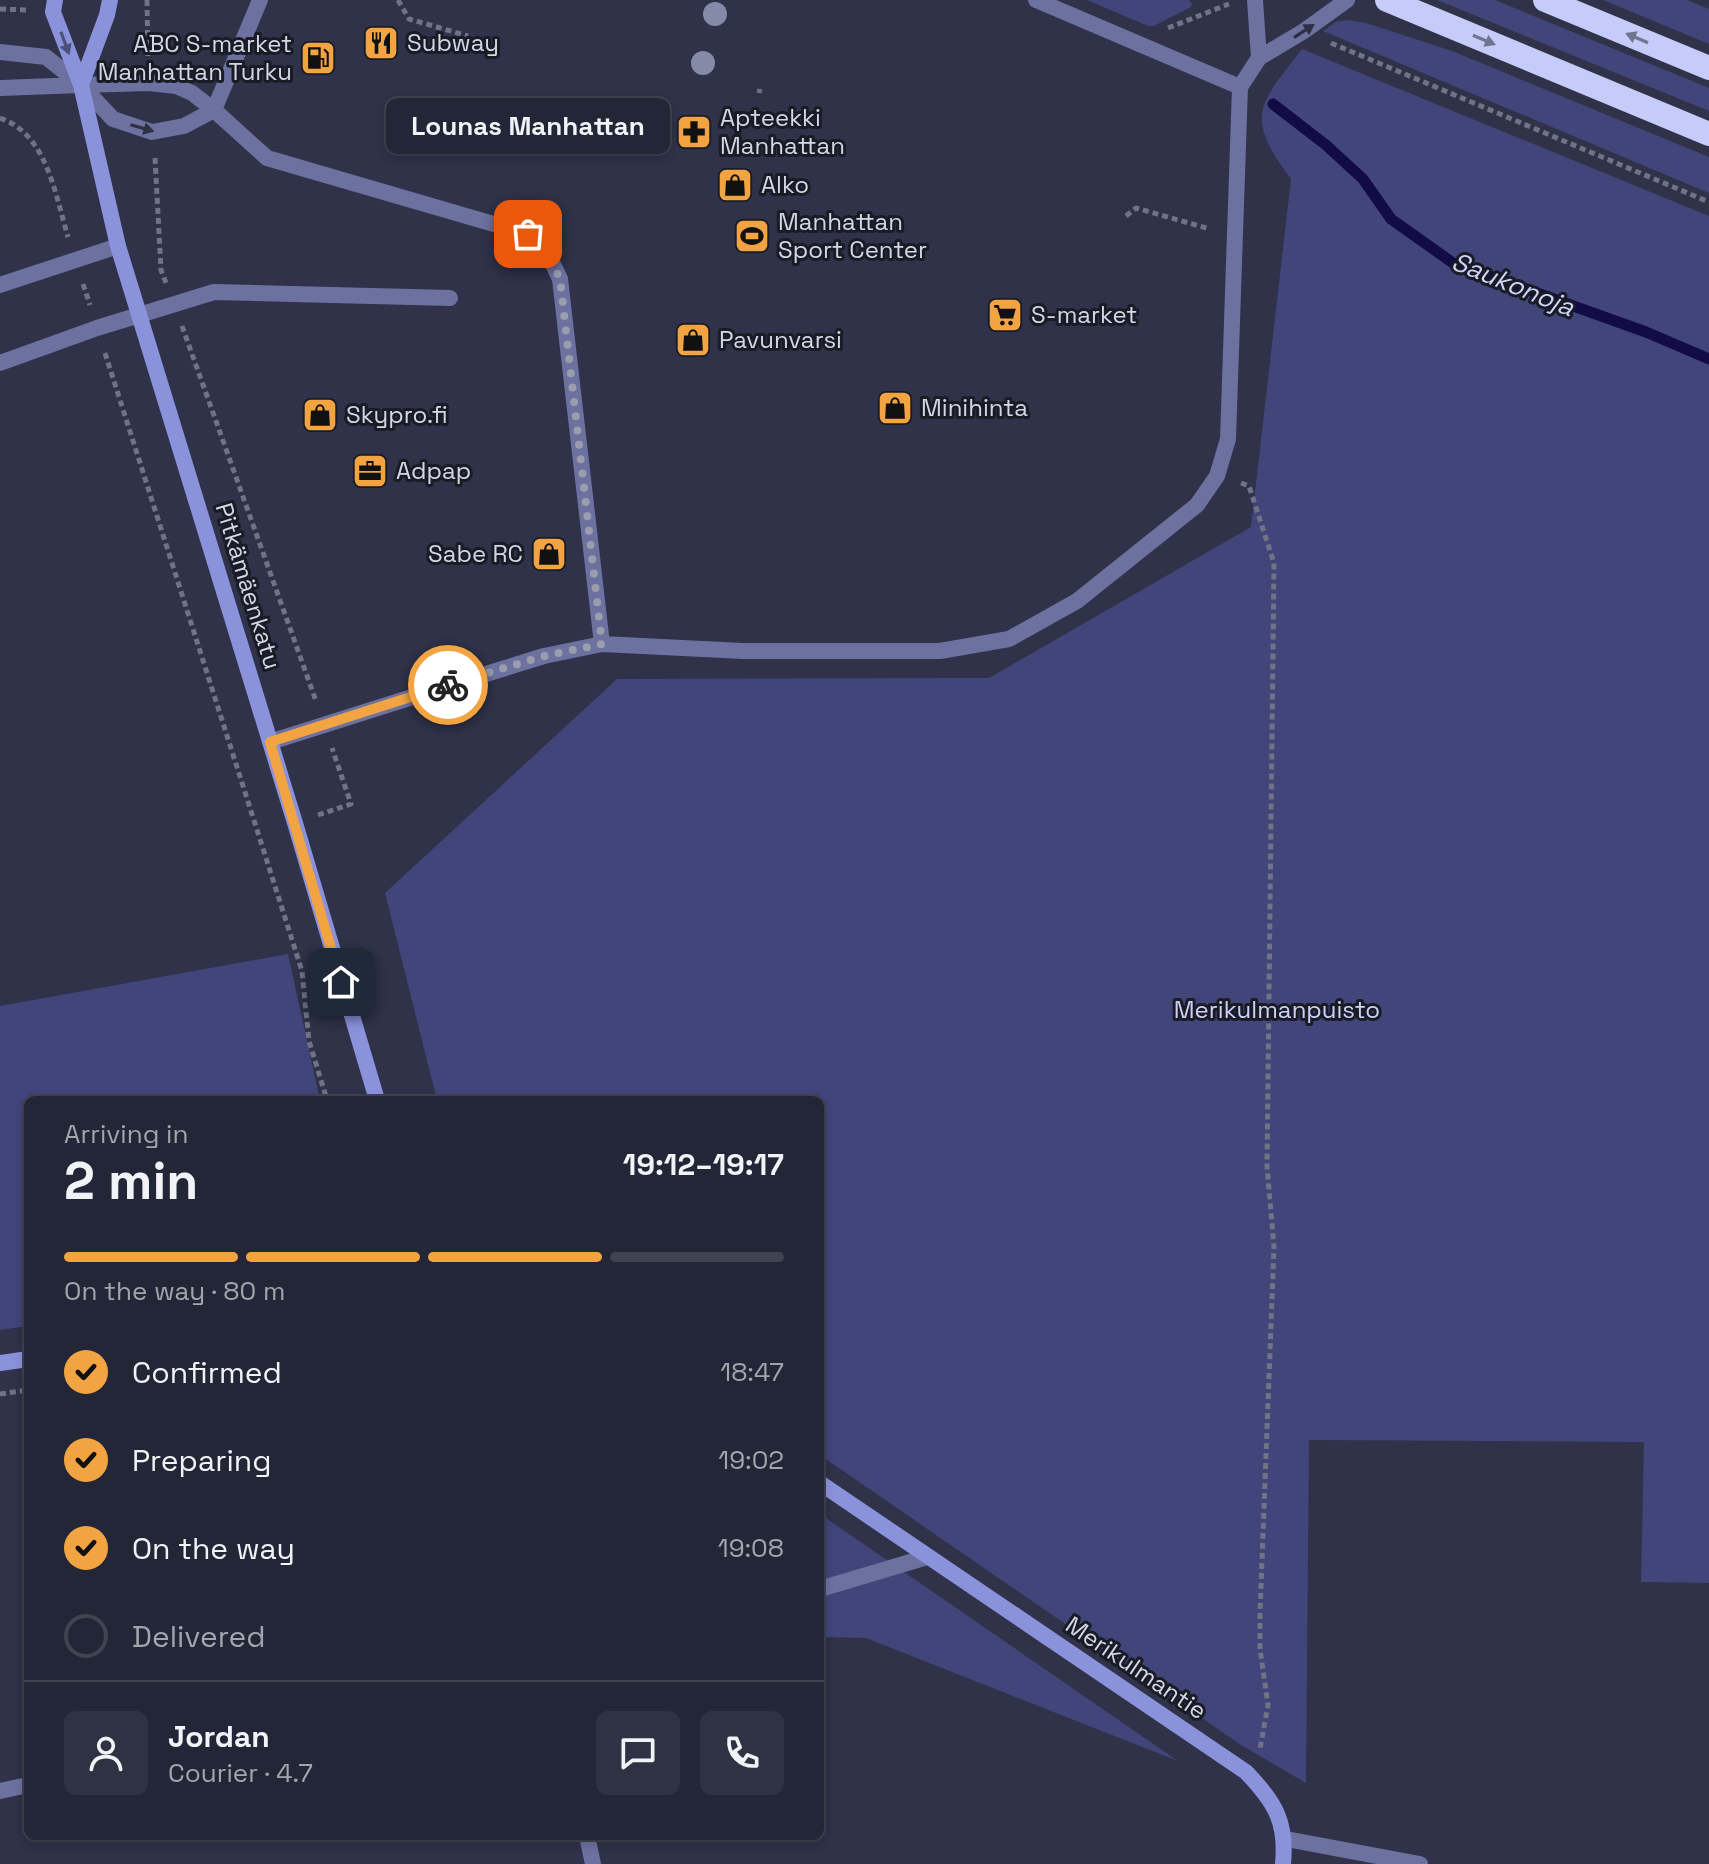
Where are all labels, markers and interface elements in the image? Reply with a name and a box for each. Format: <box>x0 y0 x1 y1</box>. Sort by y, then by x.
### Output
restaurant icon: Subway <box>362 24 400 62</box>
one-way arrow <box>1293 24 1315 38</box>
place label: Subway <box>407 27 499 58</box>
place label: ABC S-market Manhattan Turku <box>98 28 292 87</box>
one-way arrow <box>59 31 72 55</box>
one-way arrow <box>1625 32 1649 45</box>
one-way arrow <box>1472 33 1496 46</box>
fuel station icon: ABC S-market Manhattan Turku <box>299 39 337 77</box>
callout: Lounas Manhattan <box>386 98 670 154</box>
place label: Apteekki Manhattan <box>720 102 845 161</box>
text: Lounas Manhattan <box>411 109 645 143</box>
pharmacy icon: Apteekki Manhattan <box>675 113 713 151</box>
one-way arrow <box>130 122 154 135</box>
shop icon: Alko <box>716 166 754 204</box>
place label: Alko <box>761 169 809 200</box>
pin <box>494 200 562 268</box>
place label: Manhattan Sport Center <box>778 206 927 265</box>
icon: bag <box>506 212 550 256</box>
sports icon: Manhattan Sport Center <box>733 217 771 255</box>
water label: Saukonoja <box>1447 244 1580 324</box>
supermarket icon: S-market <box>986 296 1024 334</box>
place label: S-market <box>1031 299 1137 330</box>
shop icon: Pavunvarsi <box>674 321 712 359</box>
place label: Pavunvarsi <box>719 324 842 355</box>
shop icon: Minihinta <box>876 389 914 427</box>
place label: Minihinta <box>921 392 1028 423</box>
shop icon: Skypro.fi <box>301 396 339 434</box>
place label: Skypro.fi <box>346 399 448 430</box>
office icon: Adpap <box>351 452 389 490</box>
place label: Adpap <box>396 455 471 486</box>
street label: Pitkämäenkatu <box>208 499 288 673</box>
shop icon: Sabe RC <box>530 535 568 573</box>
place label: Sabe RC <box>428 538 523 569</box>
courier <box>408 645 488 725</box>
icon: bike <box>426 663 470 707</box>
pin <box>307 948 375 1016</box>
icon: home <box>319 960 363 1004</box>
park label: Merikulmanpuisto <box>1174 994 1380 1025</box>
text: Arriving in <box>64 1117 188 1151</box>
text: 19:12–19:17 <box>623 1145 784 1184</box>
text: 2 min <box>64 1148 198 1214</box>
text: On the way · 80 m <box>64 1274 285 1308</box>
icon: check <box>64 1350 108 1394</box>
text: Confirmed <box>132 1353 282 1392</box>
text: 18:47 <box>720 1355 784 1389</box>
icon: check <box>64 1438 108 1482</box>
text: Preparing <box>132 1441 271 1480</box>
text: 19:02 <box>718 1443 784 1477</box>
icon: check <box>64 1526 108 1570</box>
text: On the way <box>132 1529 295 1568</box>
text: 19:08 <box>718 1531 784 1565</box>
street label: Merikulmantie <box>1060 1609 1213 1726</box>
text: Delivered <box>132 1617 266 1656</box>
button: person <box>64 1711 148 1795</box>
button: chat <box>596 1711 680 1795</box>
button: phone <box>700 1711 784 1795</box>
text: Jordan <box>168 1717 270 1756</box>
text: Courier · 4.7 <box>168 1756 313 1790</box>

